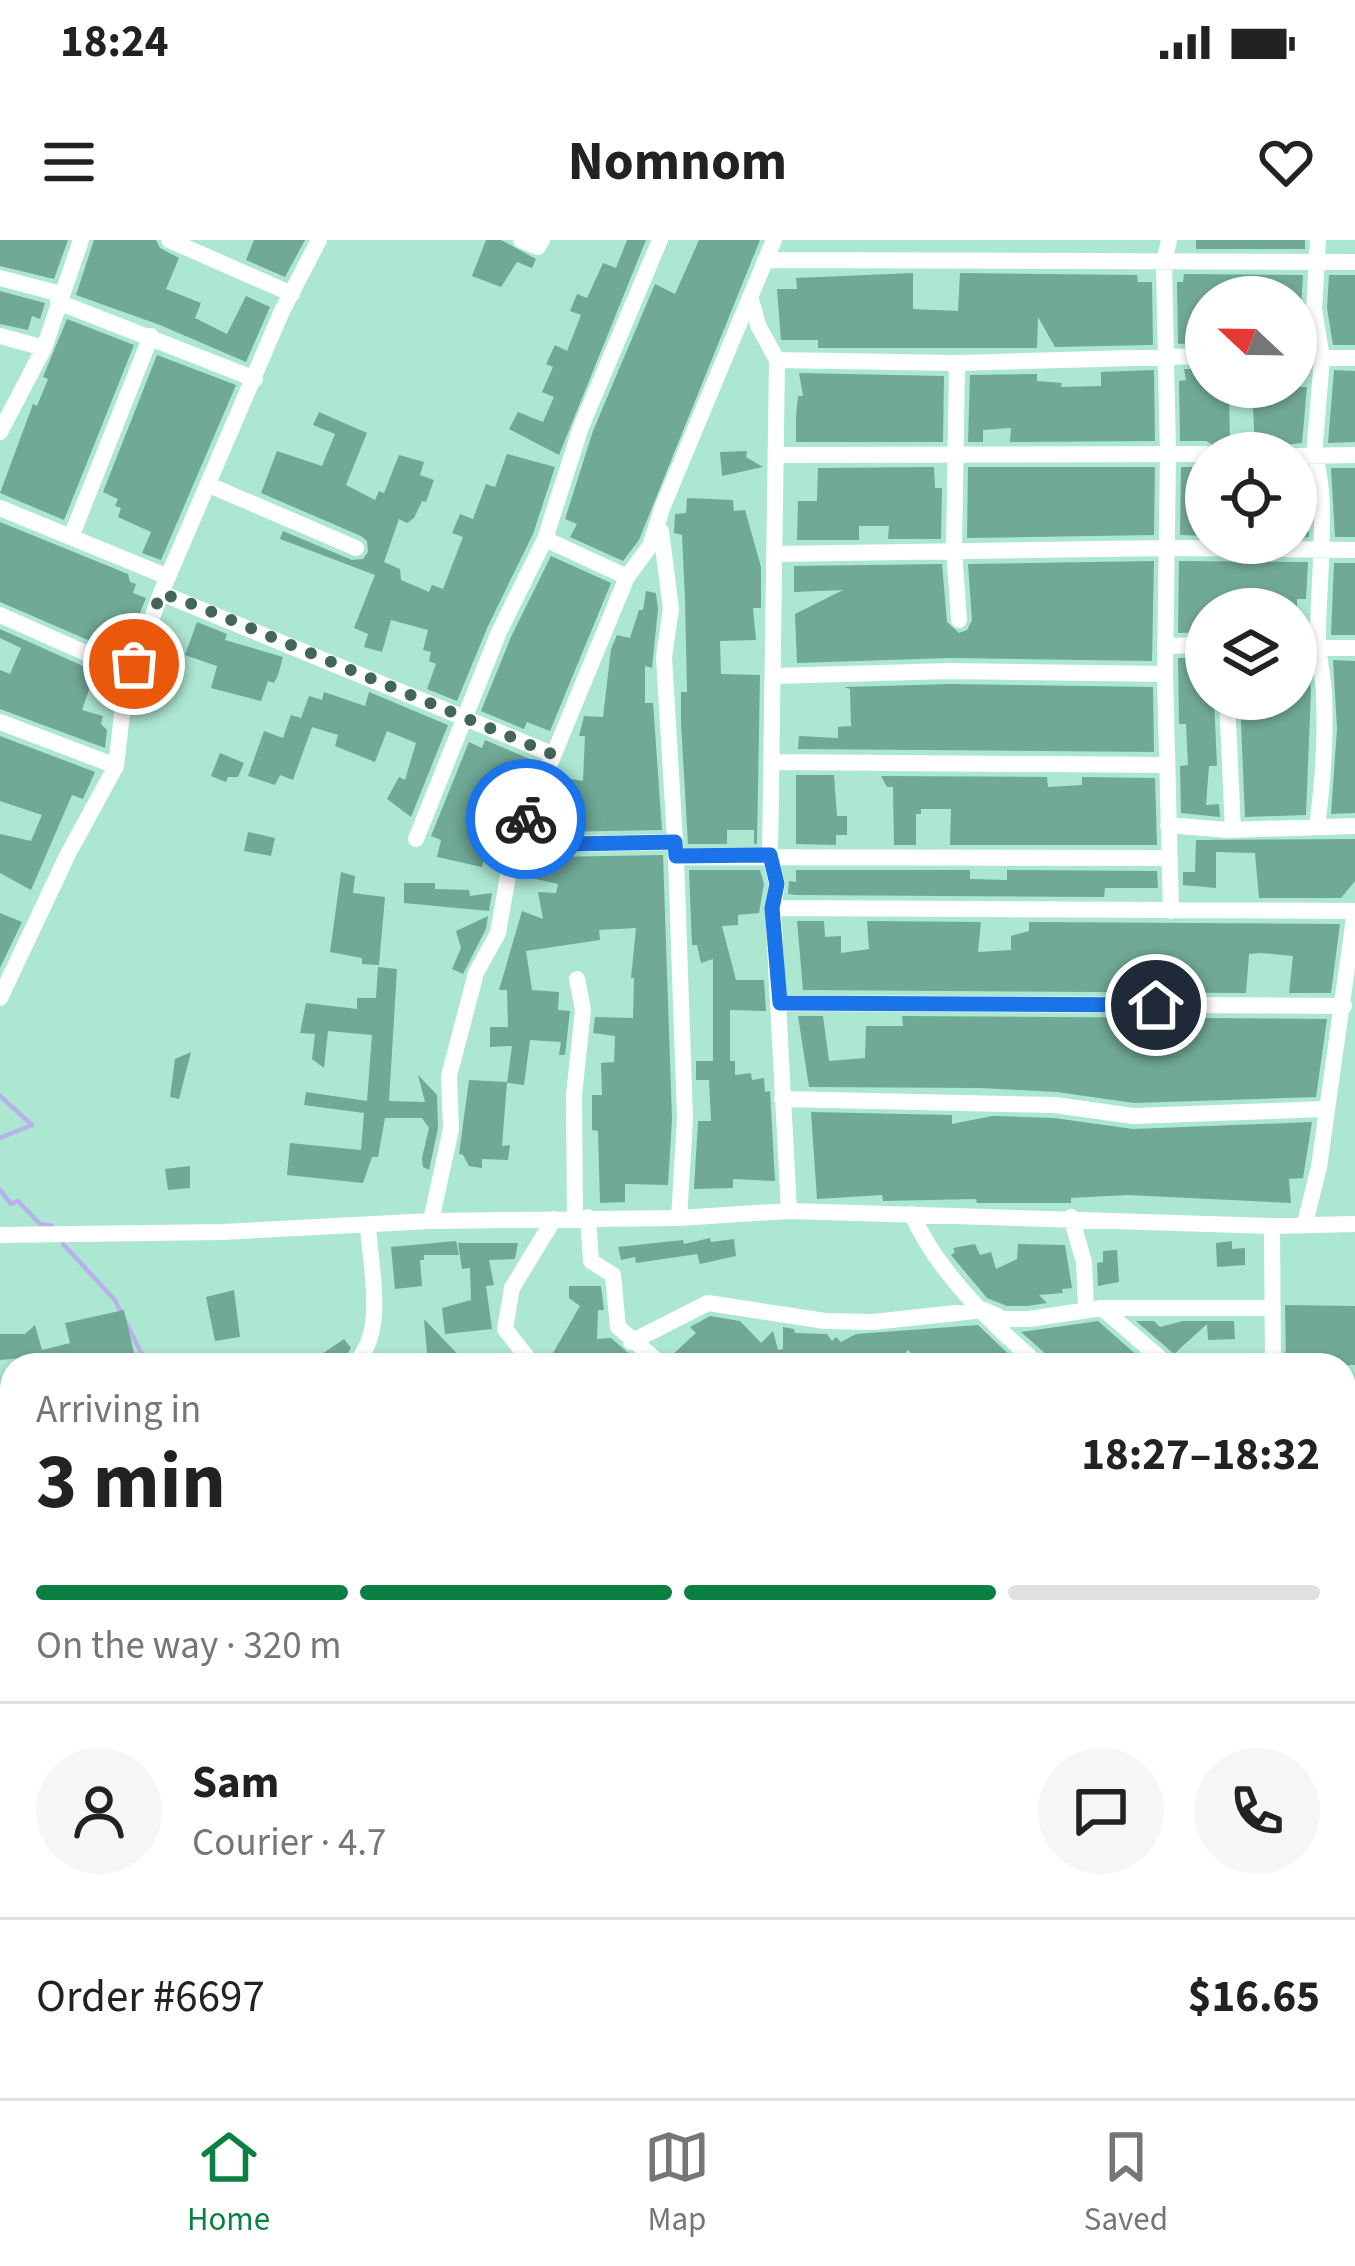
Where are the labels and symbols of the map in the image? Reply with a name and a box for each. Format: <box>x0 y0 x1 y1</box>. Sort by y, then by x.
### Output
north arrow <box>1185 276 1317 408</box>
pin <box>83 613 185 715</box>
courier <box>466 759 586 879</box>
pin <box>1105 954 1207 1056</box>

